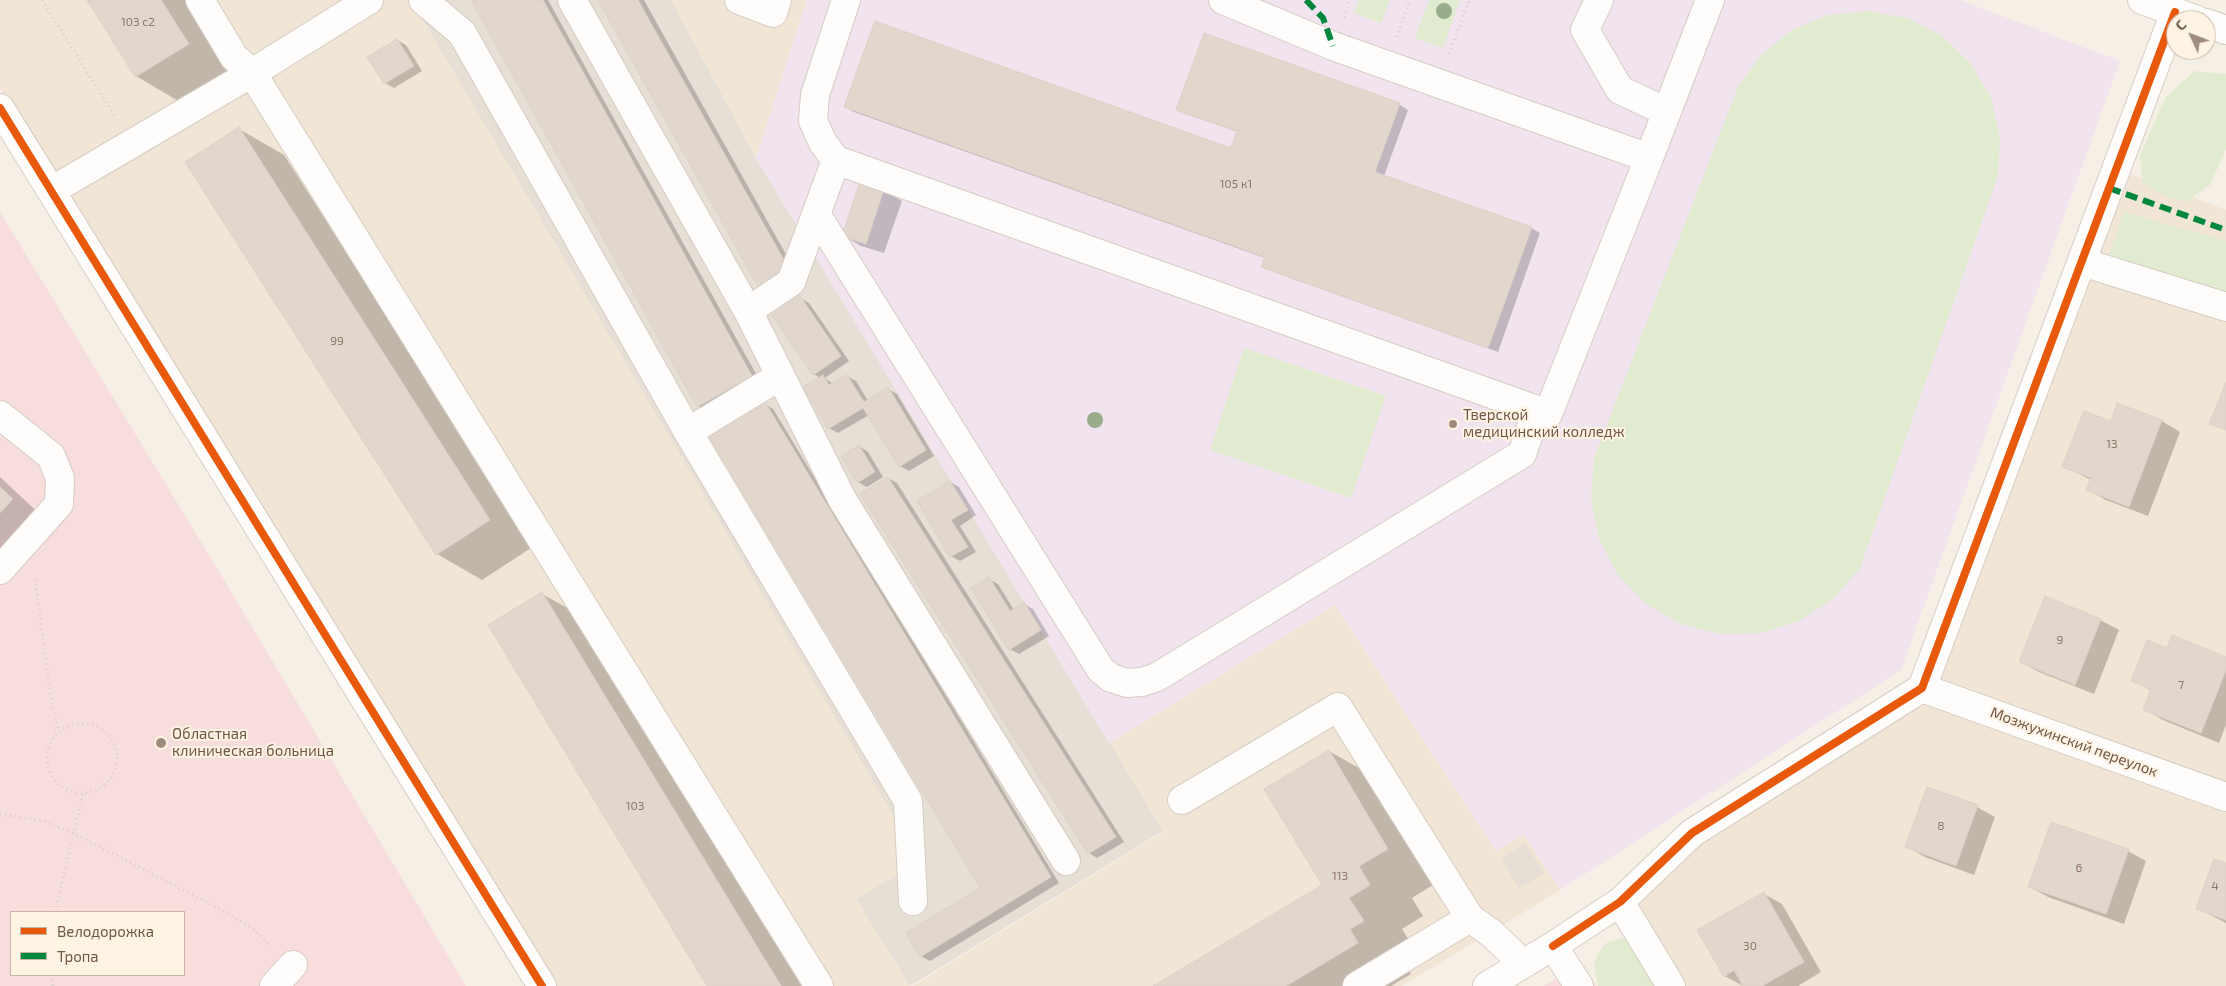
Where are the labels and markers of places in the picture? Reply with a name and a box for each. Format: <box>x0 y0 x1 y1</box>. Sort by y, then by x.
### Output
place label: Тверской медицинский колледж <box>1463 406 1624 441</box>
marker: Тверской медицинский колледж <box>1447 418 1459 430</box>
place label: Областная клиническая больница <box>172 725 334 760</box>
marker: Областная клиническая больница <box>154 736 168 750</box>

